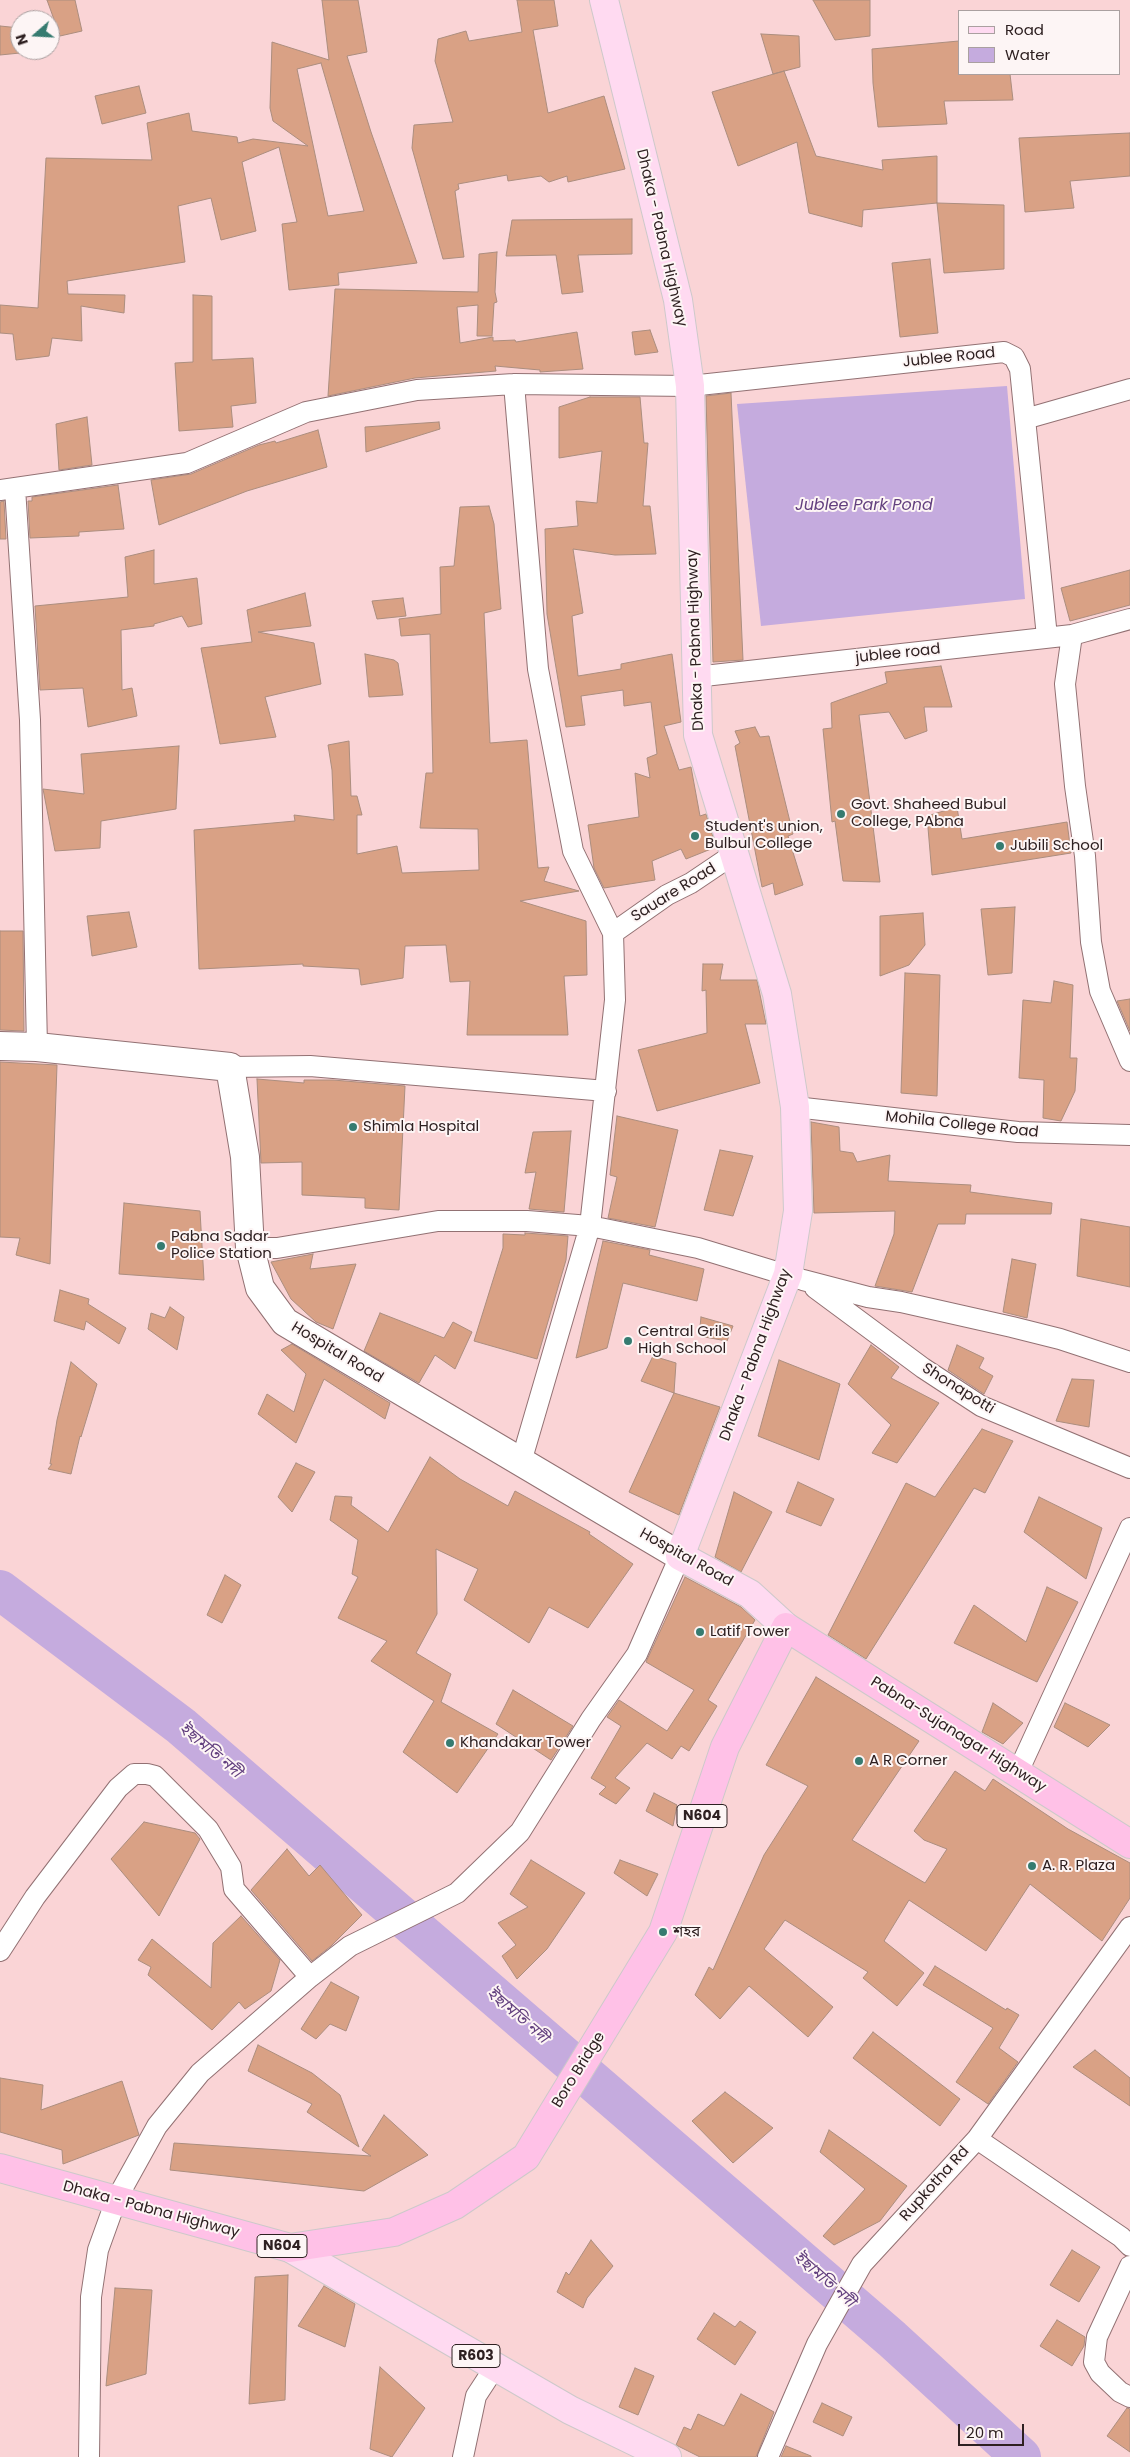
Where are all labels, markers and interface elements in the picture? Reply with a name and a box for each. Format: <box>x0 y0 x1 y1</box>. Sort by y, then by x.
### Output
north arrow <box>10 10 60 60</box>
legend <box>958 10 1120 75</box>
text: Road <box>1005 19 1044 40</box>
text: N <box>11 31 33 48</box>
text: Water <box>1005 44 1050 65</box>
street label: Dhaka - Pabna Highway <box>632 147 690 329</box>
street label: Jublee Road <box>902 344 996 372</box>
water label: Jublee Park Pond <box>795 496 933 516</box>
street label: Dhaka - Pabna Highway <box>684 549 708 731</box>
street label: jublee road <box>855 641 941 667</box>
place label: Govt. Shaheed Bubul College, PAbna <box>851 796 1006 831</box>
marker: Govt. Shaheed Bubul College, PAbna <box>835 808 847 820</box>
place label: Student's union, Bulbul College <box>705 818 823 853</box>
marker: Student's union, Bulbul College <box>689 830 701 842</box>
place label: Jubili School <box>1010 837 1103 855</box>
marker: Jubili School <box>994 840 1006 852</box>
street label: Sauare Road <box>628 860 720 926</box>
street label: Mohila College Road <box>885 1108 1039 1142</box>
place label: Shimla Hospital <box>363 1118 479 1136</box>
marker: Shimla Hospital <box>347 1121 359 1133</box>
place label: Pabna Sadar Police Station <box>171 1228 272 1263</box>
marker: Pabna Sadar Police Station <box>155 1240 167 1252</box>
street label: Dhaka - Pabna Highway <box>716 1266 796 1444</box>
street label: Hospital Road <box>288 1319 386 1387</box>
place label: Central Grils High School <box>638 1323 730 1358</box>
marker: Central Grils High School <box>622 1335 634 1347</box>
street label: Shonapotti <box>918 1360 998 1418</box>
street label: Hospital Road <box>636 1525 736 1591</box>
place label: Latif Tower <box>710 1623 790 1641</box>
marker: Latif Tower <box>694 1626 706 1638</box>
street label: Pabna-Sujanagar Highway <box>867 1673 1049 1797</box>
water label: ইছামতি নদী <box>175 1719 245 1783</box>
place label: Khandakar Tower <box>460 1734 591 1752</box>
marker: Khandakar Tower <box>444 1737 456 1749</box>
place label: A R Corner <box>869 1752 948 1770</box>
marker: A R Corner <box>853 1755 865 1767</box>
road number: N604 <box>677 1804 727 1828</box>
place label: A. R. Plaza <box>1042 1857 1115 1875</box>
marker: A. R. Plaza <box>1026 1860 1038 1872</box>
place label: শহর <box>673 1923 700 1941</box>
marker: শহর <box>657 1926 669 1938</box>
water label: ইছামতি নদী <box>482 1984 552 2048</box>
street label: Boro Bridge <box>549 2029 609 2111</box>
street label: Rupkotha Rd <box>897 2143 973 2225</box>
street label: Dhaka - Pabna Highway <box>61 2178 241 2242</box>
road number: N604 <box>257 2234 307 2258</box>
water label: ইছামতি নদী <box>789 2248 859 2312</box>
road number: R603 <box>452 2344 500 2368</box>
scale bar <box>960 2414 1026 2446</box>
text: 20 m <box>966 2422 1004 2443</box>

